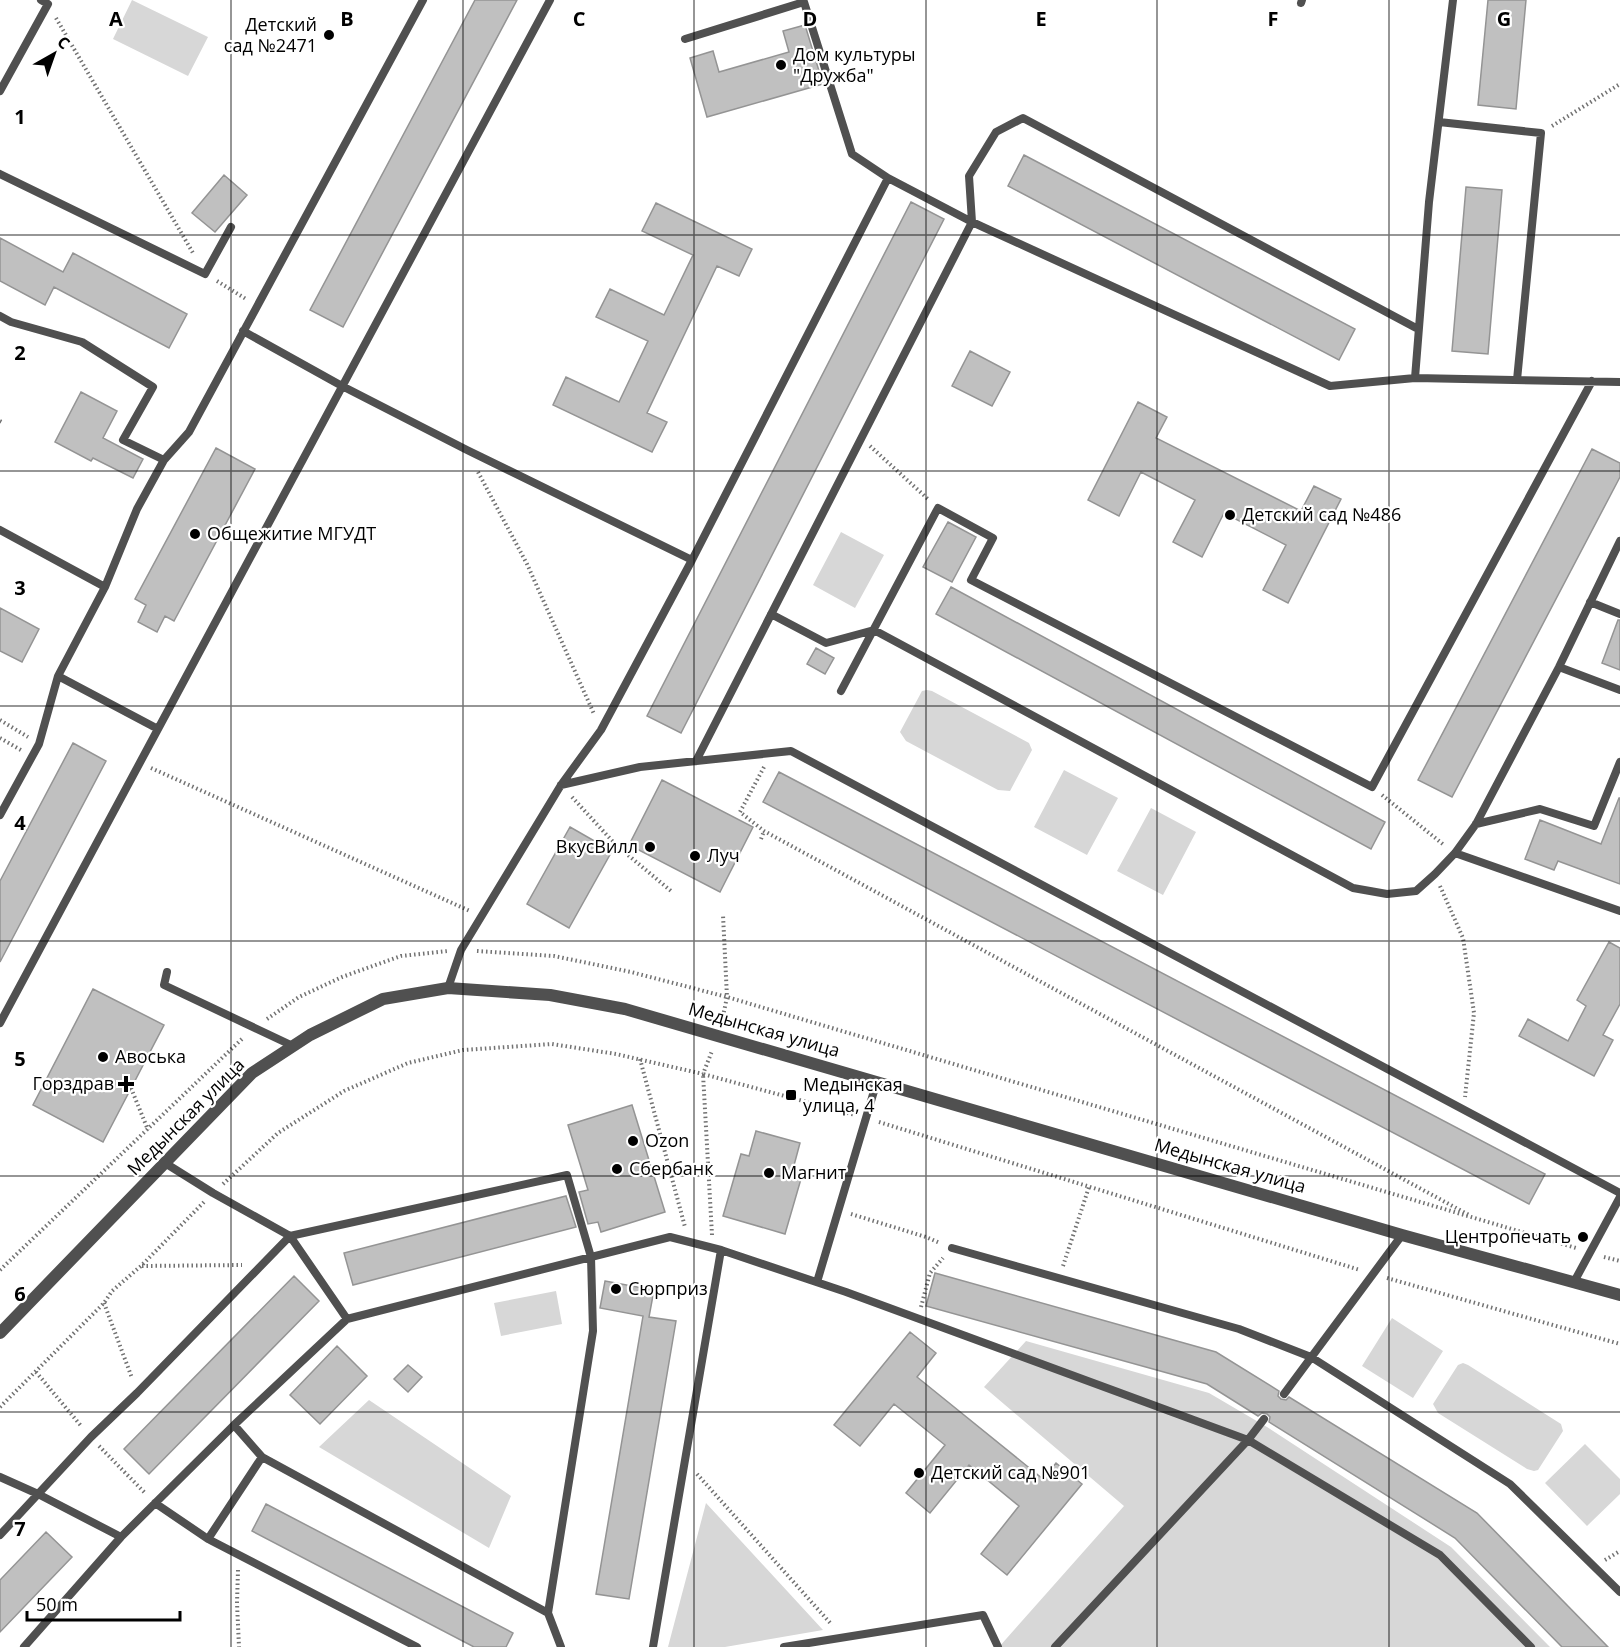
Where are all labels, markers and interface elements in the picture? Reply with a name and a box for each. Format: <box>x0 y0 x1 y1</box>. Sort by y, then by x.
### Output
text: A <box>109 5 123 32</box>
text: B <box>340 5 354 32</box>
text: C <box>573 5 586 32</box>
text: D <box>803 5 817 32</box>
text: E <box>1035 5 1047 32</box>
text: F <box>1268 5 1278 32</box>
text: G <box>1497 5 1511 32</box>
place label: Детский сад №2471 <box>224 12 317 57</box>
north arrow <box>24 24 84 84</box>
marker: Детский сад №2471 <box>322 28 336 42</box>
text: С <box>53 31 75 54</box>
place label: Дом культуры "Дружба" <box>793 42 916 87</box>
marker: Дом культуры "Дружба" <box>774 58 788 72</box>
text: 1 <box>14 103 26 130</box>
text: 2 <box>14 339 26 366</box>
place label: Детский сад №486 <box>1242 502 1401 526</box>
marker: Детский сад №486 <box>1223 508 1237 522</box>
place label: Общежитие МГУДТ <box>207 521 376 545</box>
marker: Общежитие МГУДТ <box>188 527 202 541</box>
text: 3 <box>14 574 26 601</box>
text: 4 <box>14 809 26 836</box>
place label: ВкусВилл <box>556 834 638 858</box>
marker: ВкусВилл <box>643 840 657 854</box>
place label: Луч <box>707 843 740 867</box>
marker: Луч <box>688 849 702 863</box>
street label: Медынская улица <box>686 996 843 1062</box>
place label: Авоська <box>115 1044 186 1068</box>
text: 5 <box>14 1045 26 1072</box>
marker: Авоська <box>96 1050 110 1064</box>
street label: Медынская улица <box>121 1052 249 1180</box>
place label: Горздрав <box>32 1071 114 1095</box>
place label: Медынская улица, 4 <box>803 1072 903 1117</box>
marker: Горздрав <box>119 1077 133 1091</box>
marker: Медынская улица, 4 <box>784 1088 798 1102</box>
place label: Ozon <box>645 1128 689 1152</box>
street label: Медынская улица <box>1152 1132 1309 1198</box>
marker: Ozon <box>626 1134 640 1148</box>
place label: Сбербанк <box>629 1156 714 1180</box>
place label: Магнит <box>781 1160 847 1184</box>
marker: Сбербанк <box>610 1162 624 1176</box>
marker: Магнит <box>762 1166 776 1180</box>
place label: Центропечать <box>1445 1224 1571 1248</box>
marker: Центропечать <box>1576 1230 1590 1244</box>
place label: Сюрприз <box>628 1276 708 1300</box>
text: 6 <box>14 1280 26 1307</box>
marker: Сюрприз <box>609 1282 623 1296</box>
place label: Детский сад №901 <box>931 1460 1090 1484</box>
marker: Детский сад №901 <box>912 1466 926 1480</box>
text: 7 <box>14 1515 26 1542</box>
scale bar <box>27 1584 180 1622</box>
text: 50 m <box>36 1592 78 1616</box>

